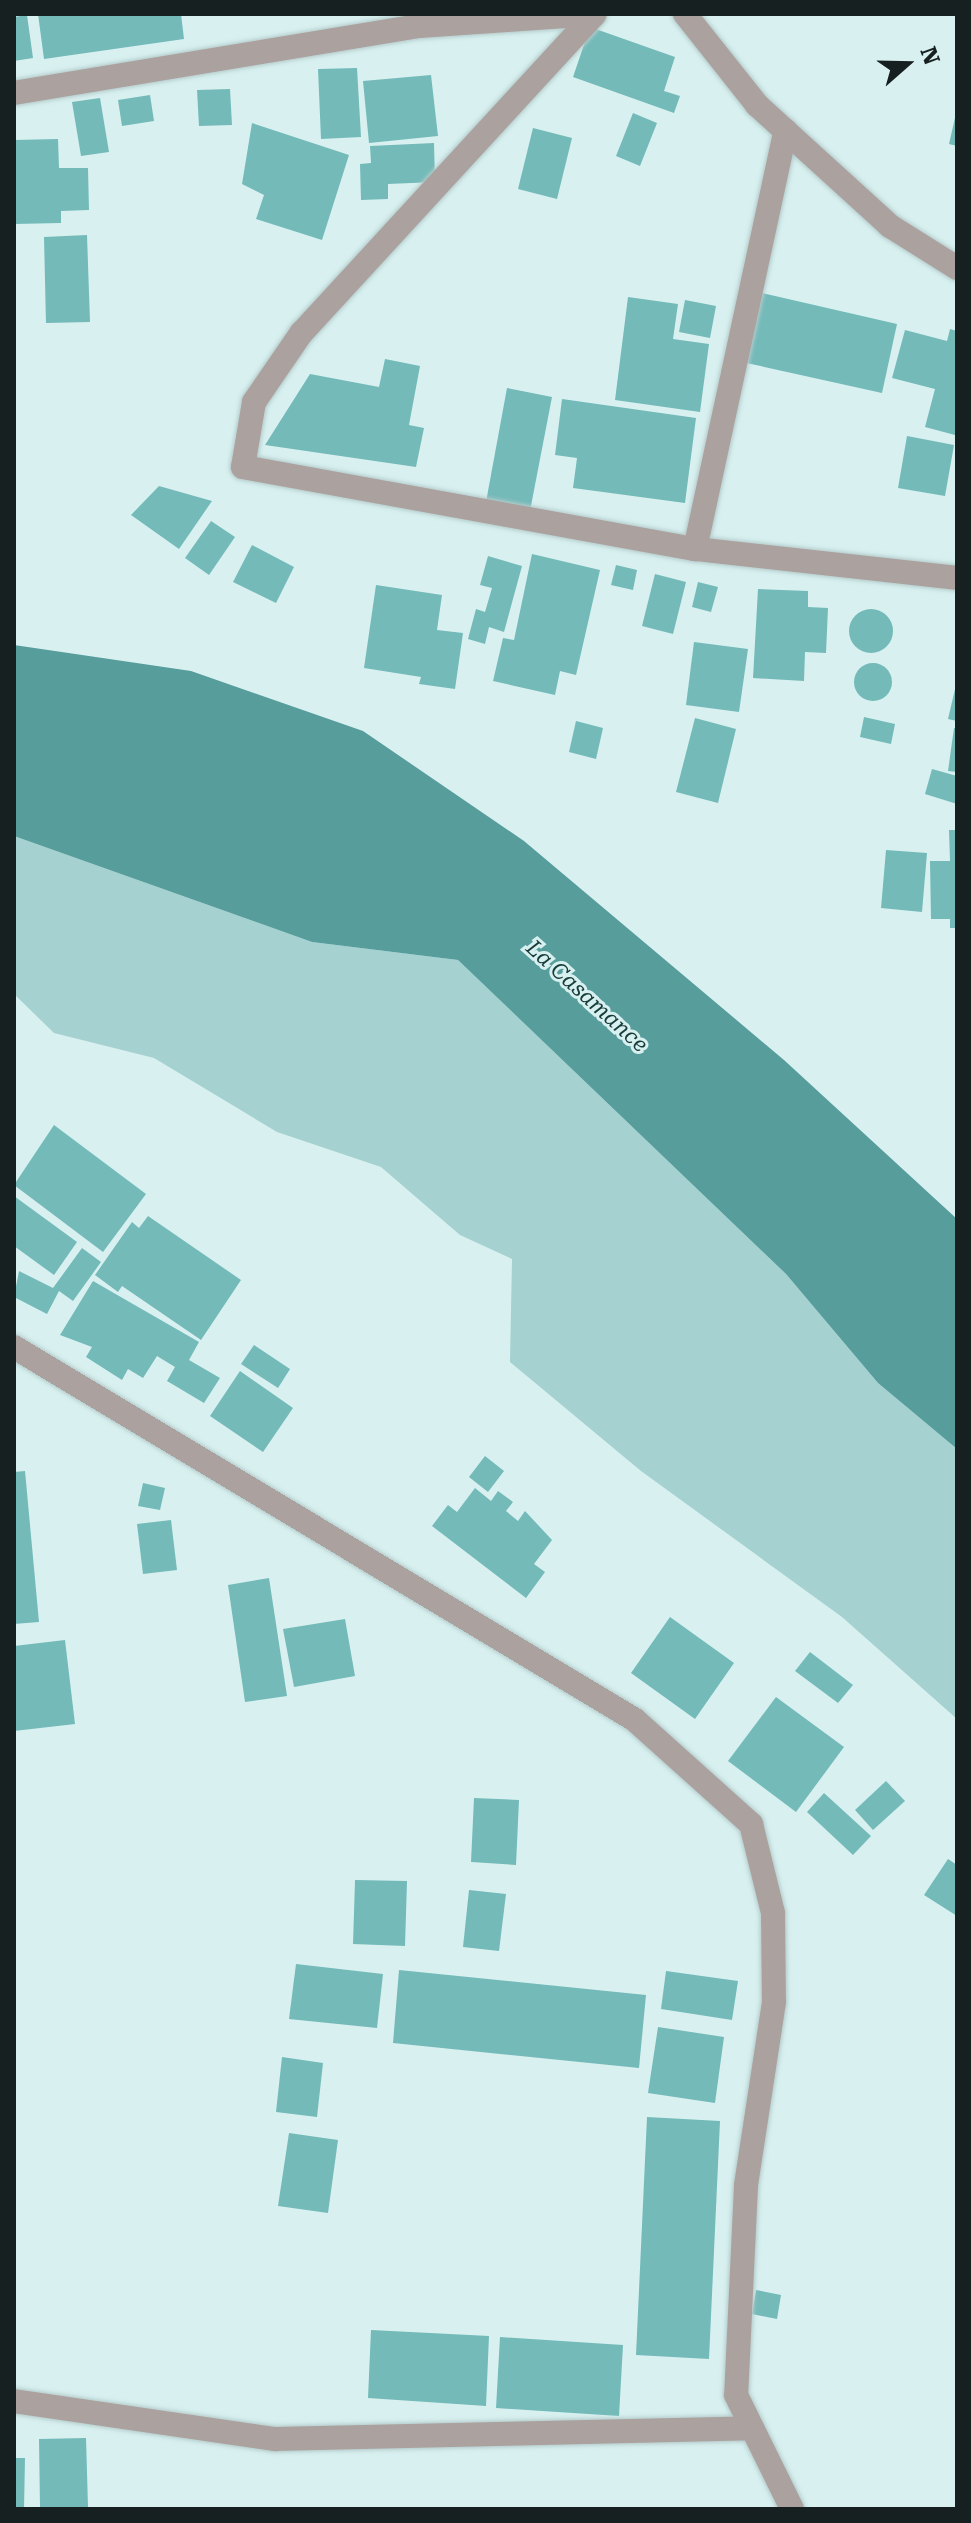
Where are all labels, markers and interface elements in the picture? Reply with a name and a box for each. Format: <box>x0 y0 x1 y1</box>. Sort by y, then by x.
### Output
north arrow <box>867 24 947 104</box>
text: N <box>915 43 945 68</box>
water label: La Casamance <box>521 935 653 1057</box>

